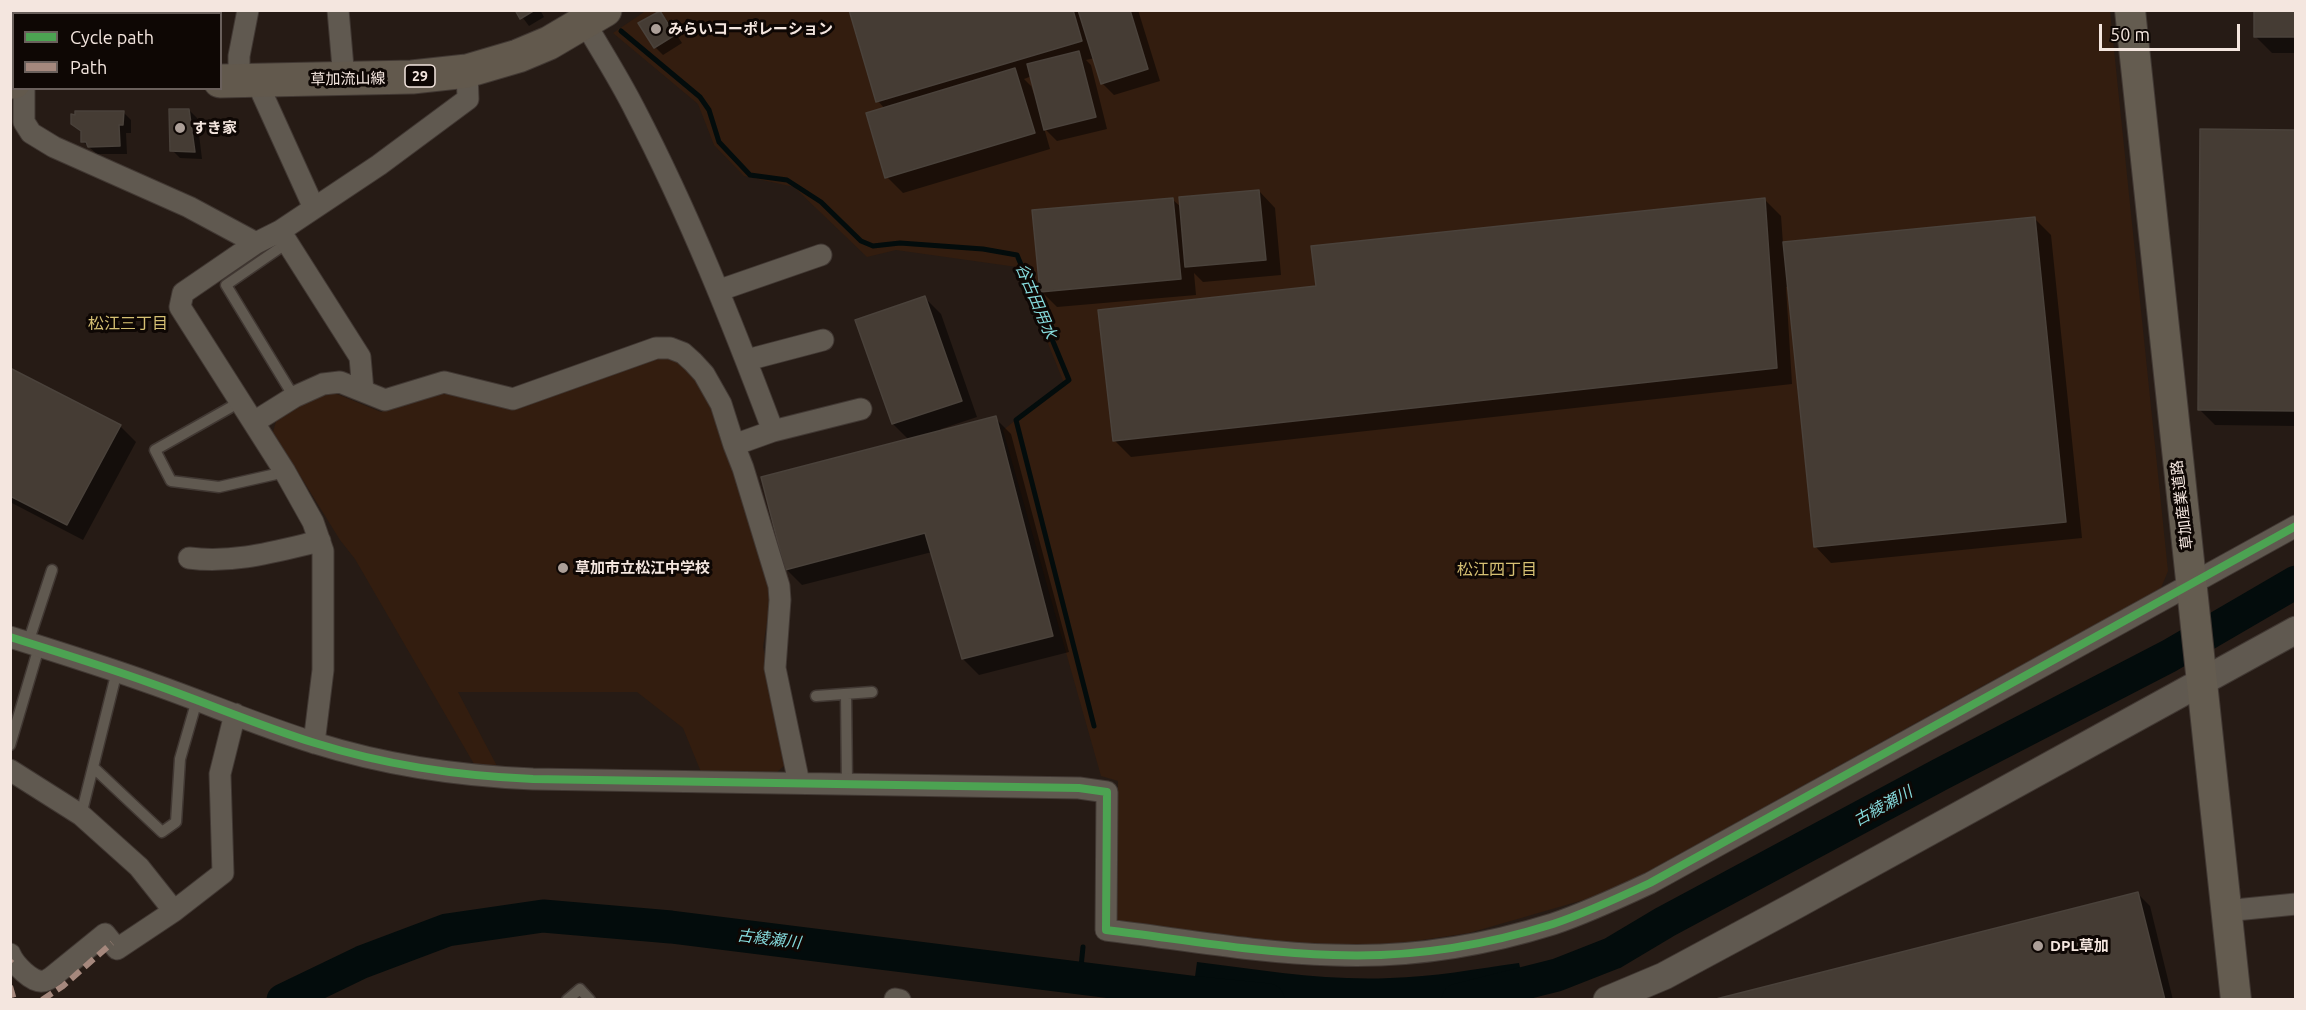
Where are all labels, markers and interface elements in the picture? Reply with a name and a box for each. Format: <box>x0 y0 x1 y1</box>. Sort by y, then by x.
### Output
legend <box>12 12 222 90</box>
scale bar <box>2102 12 2243 50</box>
place label: みらいコーポレーション <box>668 20 833 38</box>
marker: みらいコーポレーション <box>649 22 663 36</box>
text: 50 m <box>2110 24 2150 44</box>
text: Cycle path <box>70 27 154 47</box>
text: Path <box>70 57 107 77</box>
road number: 29 <box>405 65 435 87</box>
street label: 草加流山線 <box>310 69 386 89</box>
place label: すき家 <box>192 119 237 137</box>
marker: すき家 <box>173 121 187 135</box>
water label: 谷古田用水 <box>1012 260 1060 342</box>
district label: 松江三丁目 <box>88 314 168 334</box>
street label: 草加産業道路 <box>2168 459 2196 551</box>
place label: 草加市立松江中学校 <box>575 559 710 577</box>
district label: 松江四丁目 <box>1457 560 1537 580</box>
marker: 草加市立松江中学校 <box>556 561 570 575</box>
water label: 古綾瀬川 <box>1850 782 1916 830</box>
water label: 古綾瀬川 <box>736 926 802 952</box>
place label: DPL草加 <box>2050 937 2109 955</box>
marker: DPL草加 <box>2031 939 2045 953</box>

